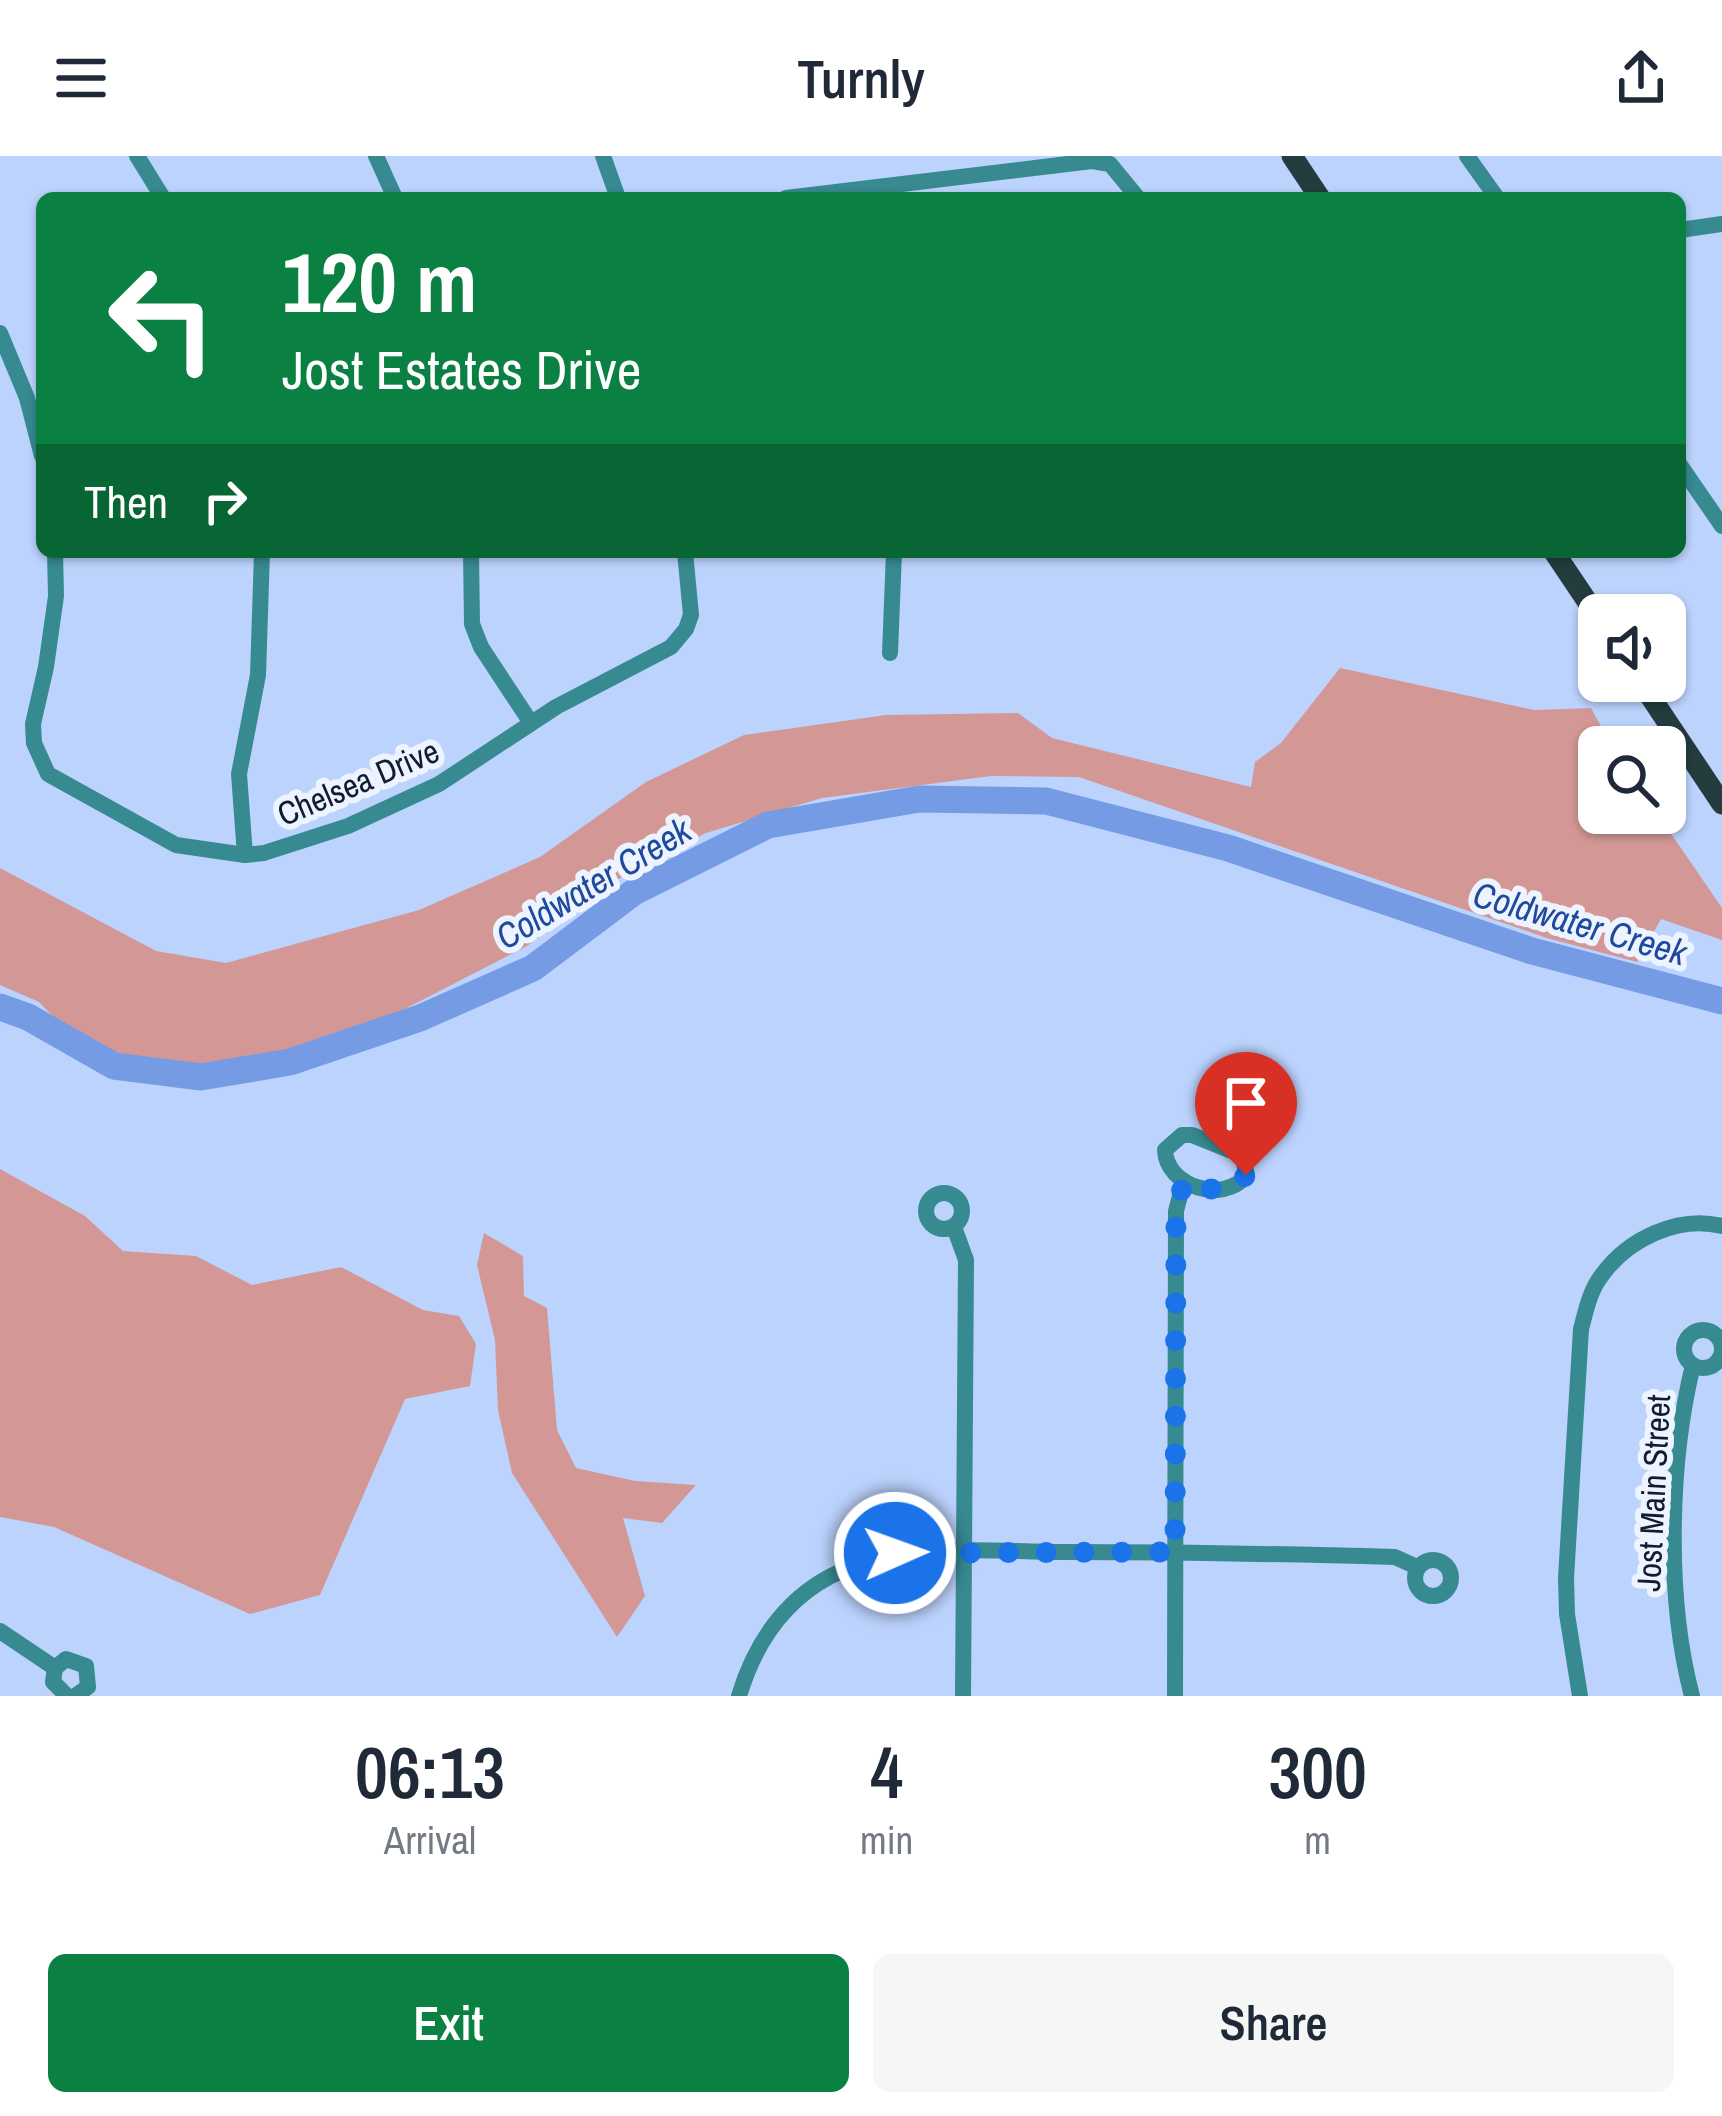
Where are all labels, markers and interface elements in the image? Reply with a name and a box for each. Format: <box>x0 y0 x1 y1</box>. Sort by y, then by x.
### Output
text: Turnly <box>797 42 925 115</box>
icon: menu <box>48 45 114 111</box>
icon: share <box>1608 45 1674 111</box>
text: 120 m <box>282 225 477 338</box>
icon: left <box>84 240 240 396</box>
text: Jost Estates Drive <box>282 333 641 406</box>
icon: right <box>192 468 258 534</box>
text: Then <box>84 471 168 532</box>
map controls <box>1578 594 1686 834</box>
button: sound <box>1578 594 1686 702</box>
button: search <box>1578 726 1686 834</box>
street label: Chelsea Drive <box>270 728 446 836</box>
water label: Coldwater Creek <box>486 805 701 960</box>
water label: Coldwater Creek <box>1468 870 1693 977</box>
pin <box>1195 1052 1297 1175</box>
icon: arrive <box>1213 1070 1279 1136</box>
street label: Jost Main Street <box>1626 1393 1680 1593</box>
position arrow <box>832 1490 958 1616</box>
text: 06:13 <box>355 1723 505 1820</box>
text: 4 <box>870 1723 903 1820</box>
text: 300 <box>1268 1723 1367 1820</box>
text: Arrival <box>384 1814 476 1866</box>
text: min <box>860 1814 913 1866</box>
text: m <box>1304 1814 1331 1866</box>
button: Exit <box>48 1954 849 2092</box>
button: Share <box>873 1954 1674 2092</box>

